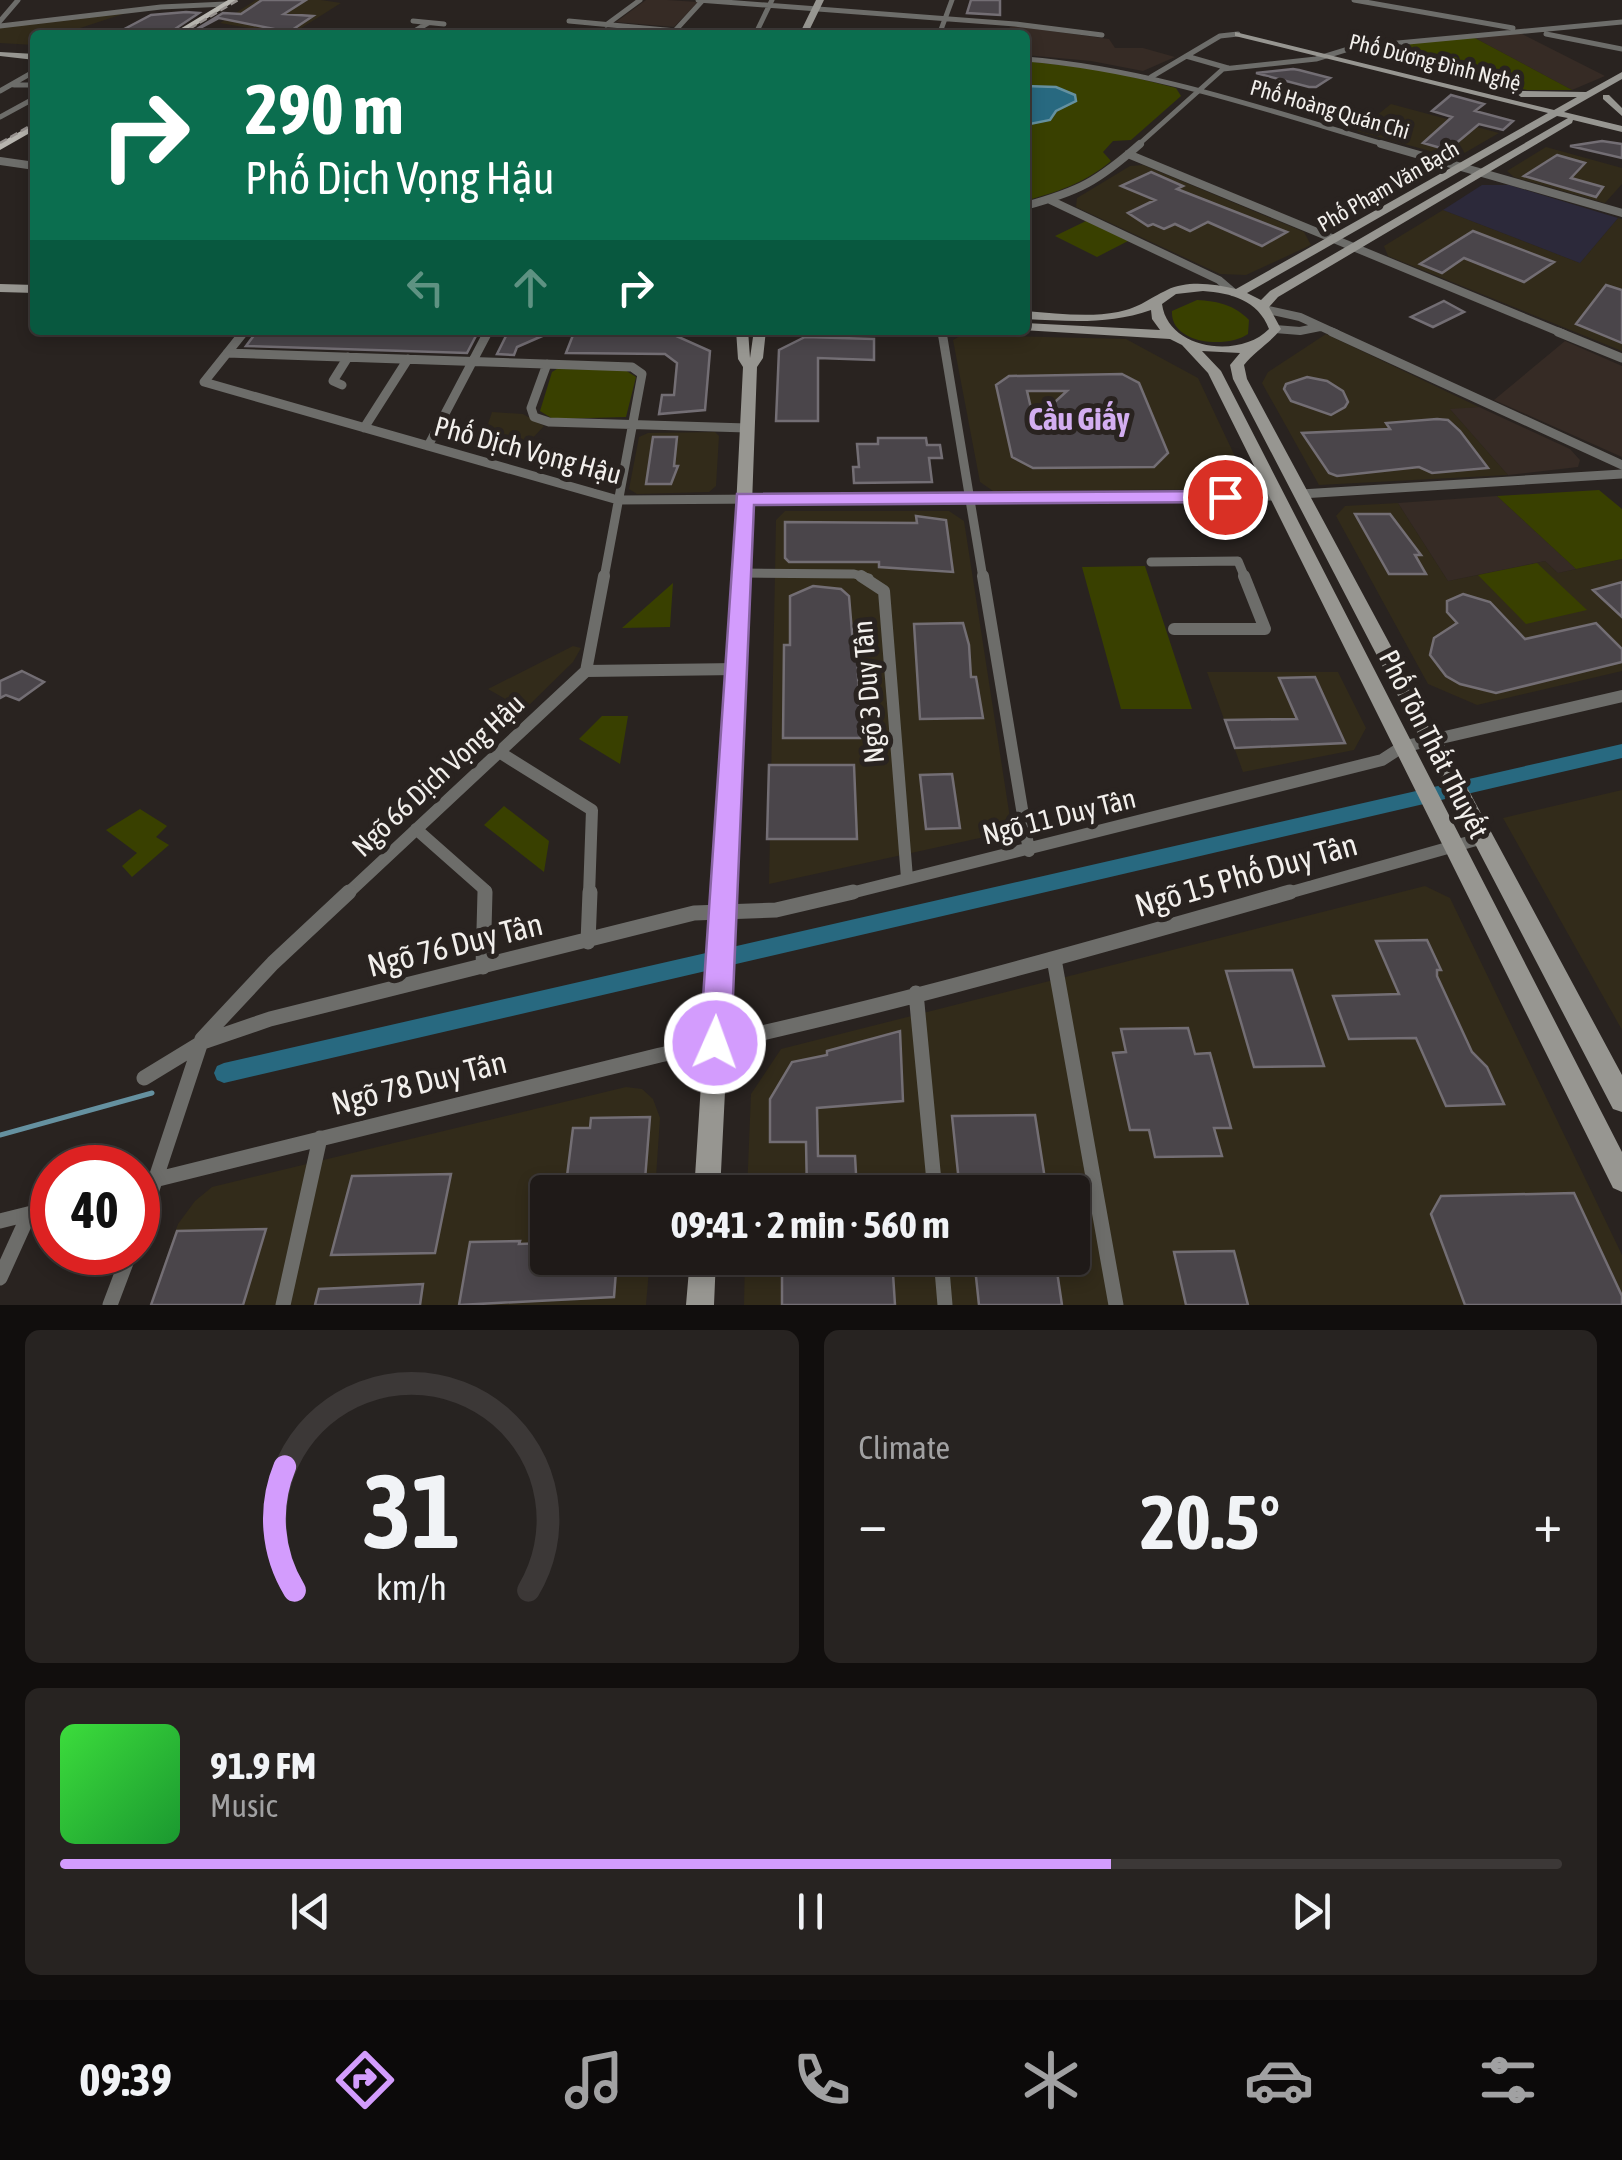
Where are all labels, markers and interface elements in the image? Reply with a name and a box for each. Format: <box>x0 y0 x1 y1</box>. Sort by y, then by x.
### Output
street label: Phố Dương Đình Nghệ <box>1346 28 1524 96</box>
text: 290 m <box>245 69 404 149</box>
icon: right <box>80 70 210 200</box>
street label: Phố Hoàng Quán Chi <box>1247 74 1413 144</box>
street label: Phố Phạm Văn Bạch <box>1313 135 1463 237</box>
text: Phố Dịch Vọng Hậu <box>245 152 554 204</box>
icon: left <box>398 260 453 315</box>
icon: ahead <box>503 260 558 315</box>
icon: right <box>608 260 663 315</box>
district label: Cầu Giấy <box>1028 400 1131 437</box>
street label: Phố Dịch Vọng Hậu <box>431 410 625 490</box>
pin <box>1183 455 1268 540</box>
icon: arrive <box>1198 470 1253 525</box>
street label: Ngõ 3 Duy Tân <box>846 619 890 765</box>
street label: Phố Tôn Thất Thuyết <box>1373 645 1495 843</box>
street label: Ngõ 66 Dịch Vọng Hậu <box>345 687 531 863</box>
street label: Ngõ 11 Duy Tân <box>979 782 1139 850</box>
street label: Ngõ 15 Phố Duy Tân <box>1130 825 1361 924</box>
street label: Ngõ 76 Duy Tân <box>364 905 546 984</box>
position arrow <box>663 991 767 1095</box>
street label: Ngõ 78 Duy Tân <box>328 1043 510 1122</box>
speed limit sign: 40 <box>30 1145 160 1275</box>
text: 09:41 · 2 min · 560 m <box>670 1203 950 1246</box>
text: Climate <box>859 1429 950 1466</box>
text: 31 <box>363 1451 461 1570</box>
text: 20.5° <box>1140 1479 1280 1565</box>
text: − <box>859 1491 887 1554</box>
text: + <box>1533 1491 1562 1554</box>
text: km/h <box>376 1567 447 1608</box>
text: 91.9 FM <box>210 1744 316 1787</box>
text: Music <box>210 1787 277 1824</box>
icon: previous <box>283 1884 338 1939</box>
icon: pause <box>783 1884 838 1939</box>
icon: next <box>1284 1884 1339 1939</box>
icon: directions <box>330 2045 400 2115</box>
icon: music <box>559 2045 629 2115</box>
icon: phone <box>787 2045 857 2115</box>
icon: climate <box>1016 2045 1086 2115</box>
icon: car <box>1244 2045 1314 2115</box>
icon: filters <box>1473 2045 1543 2115</box>
text: 09:39 <box>79 2054 172 2106</box>

